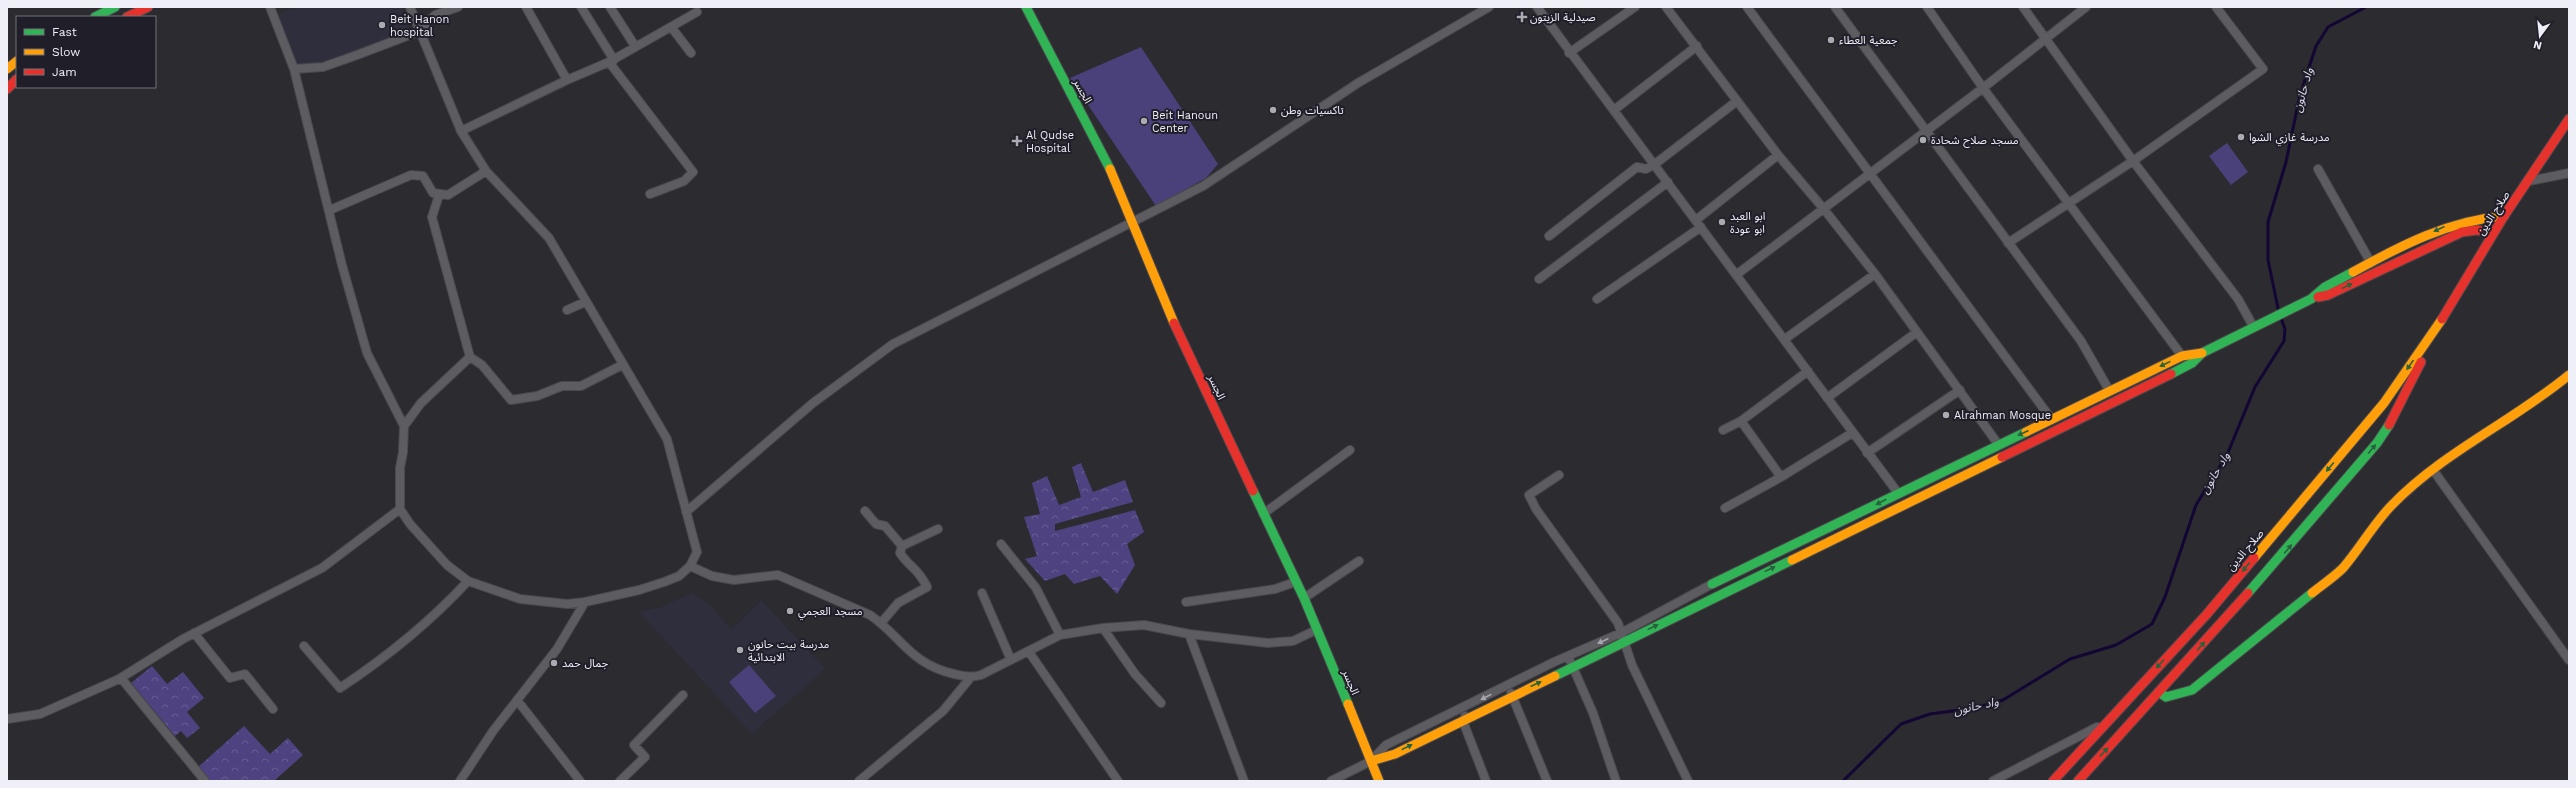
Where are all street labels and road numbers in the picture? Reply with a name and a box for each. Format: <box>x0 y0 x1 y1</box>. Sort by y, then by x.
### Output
street label: الجسر <box>1070 76 1095 106</box>
street label: صلاح الدين <box>2474 189 2513 238</box>
street label: الجسر <box>1205 372 1228 402</box>
street label: صلاح الدين <box>2224 527 2267 574</box>
street label: الجسر <box>1339 667 1362 697</box>

